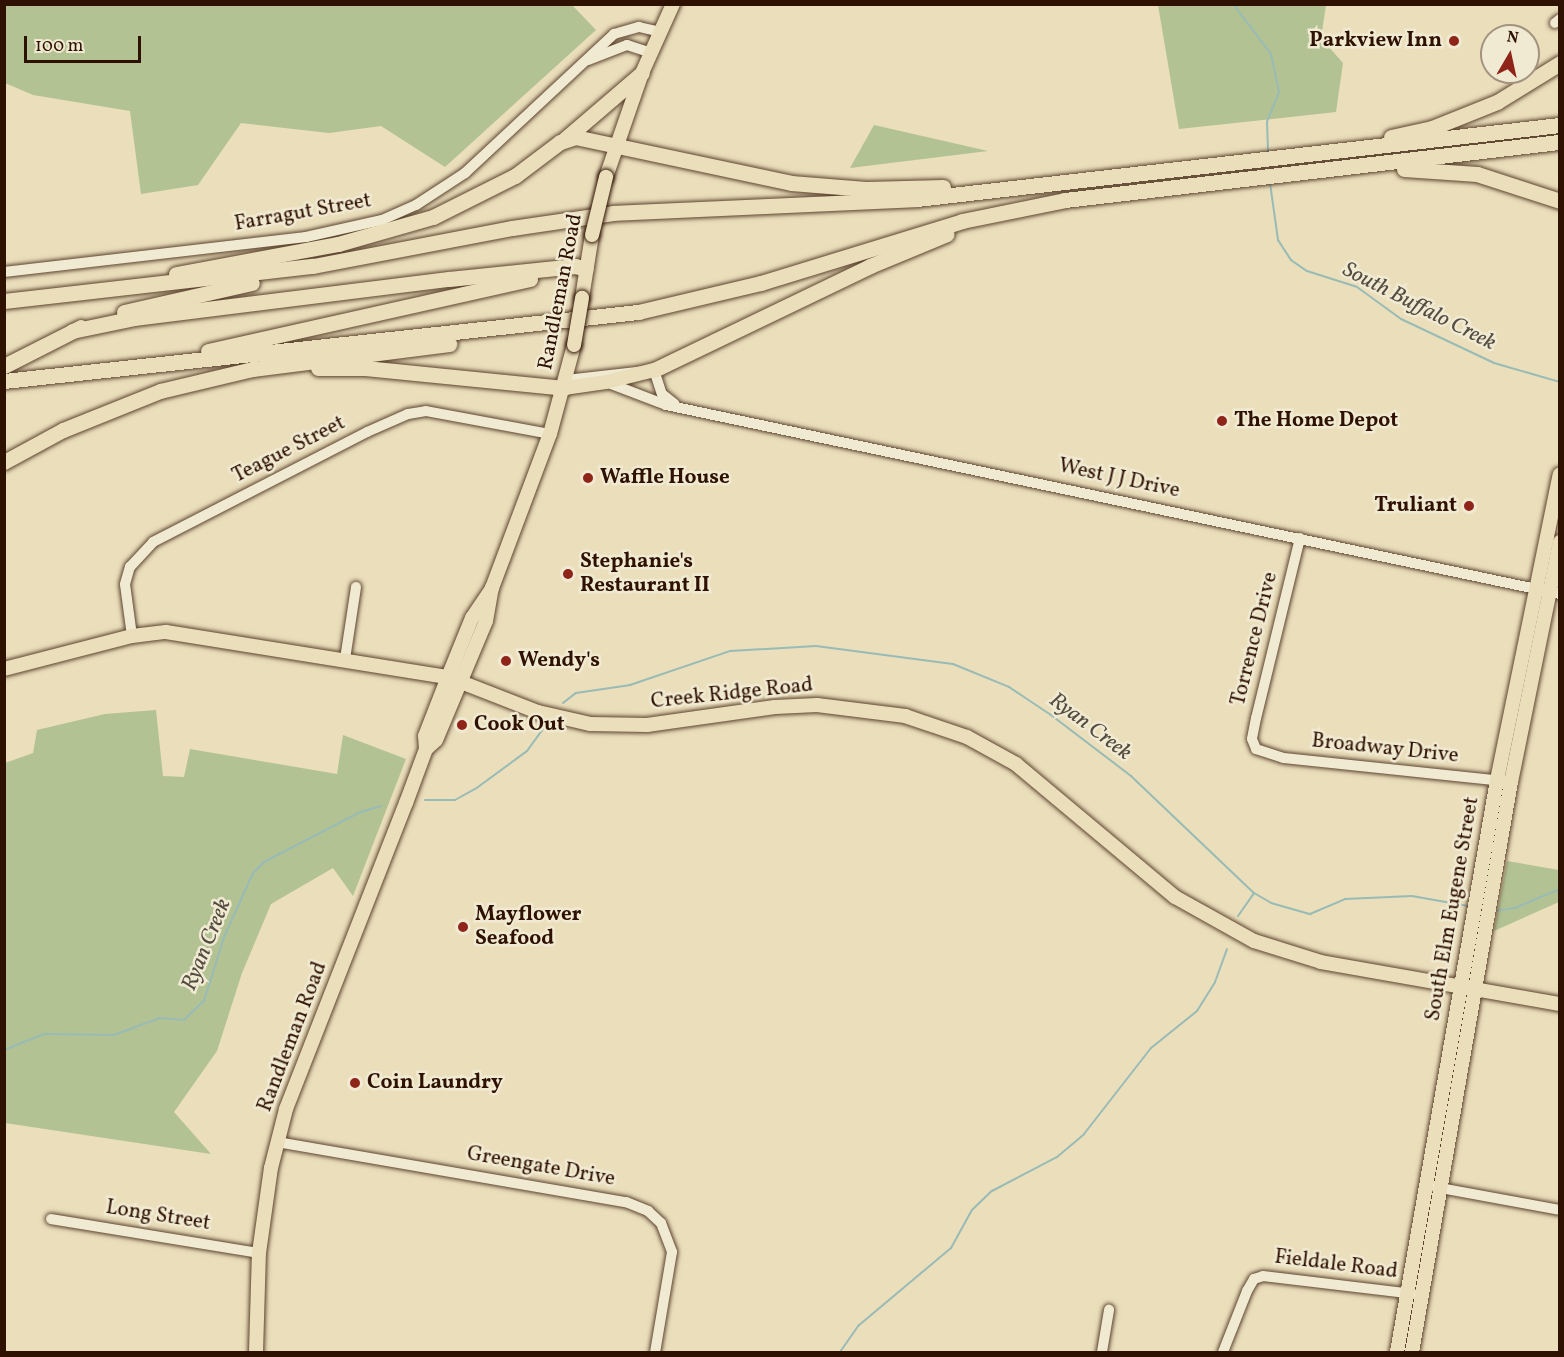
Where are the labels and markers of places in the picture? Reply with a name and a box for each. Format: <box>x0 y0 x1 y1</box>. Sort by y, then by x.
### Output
place label: Parkview Inn <box>1309 28 1442 54</box>
marker: Parkview Inn <box>1447 34 1461 48</box>
place label: The Home Depot <box>1234 408 1398 434</box>
marker: The Home Depot <box>1215 414 1229 428</box>
place label: Waffle House <box>600 465 730 491</box>
marker: Waffle House <box>581 471 595 485</box>
place label: Truliant <box>1374 493 1457 519</box>
marker: Truliant <box>1462 499 1476 513</box>
place label: Stephanie's Restaurant II <box>580 549 710 599</box>
marker: Stephanie's Restaurant II <box>561 567 575 581</box>
place label: Wendy's <box>518 648 600 674</box>
marker: Wendy's <box>499 654 513 668</box>
place label: Cook Out <box>474 712 565 738</box>
marker: Cook Out <box>455 718 469 732</box>
place label: Mayflower Seafood <box>475 902 582 952</box>
marker: Mayflower Seafood <box>456 920 470 934</box>
place label: Coin Laundry <box>367 1070 503 1096</box>
marker: Coin Laundry <box>348 1076 362 1090</box>

